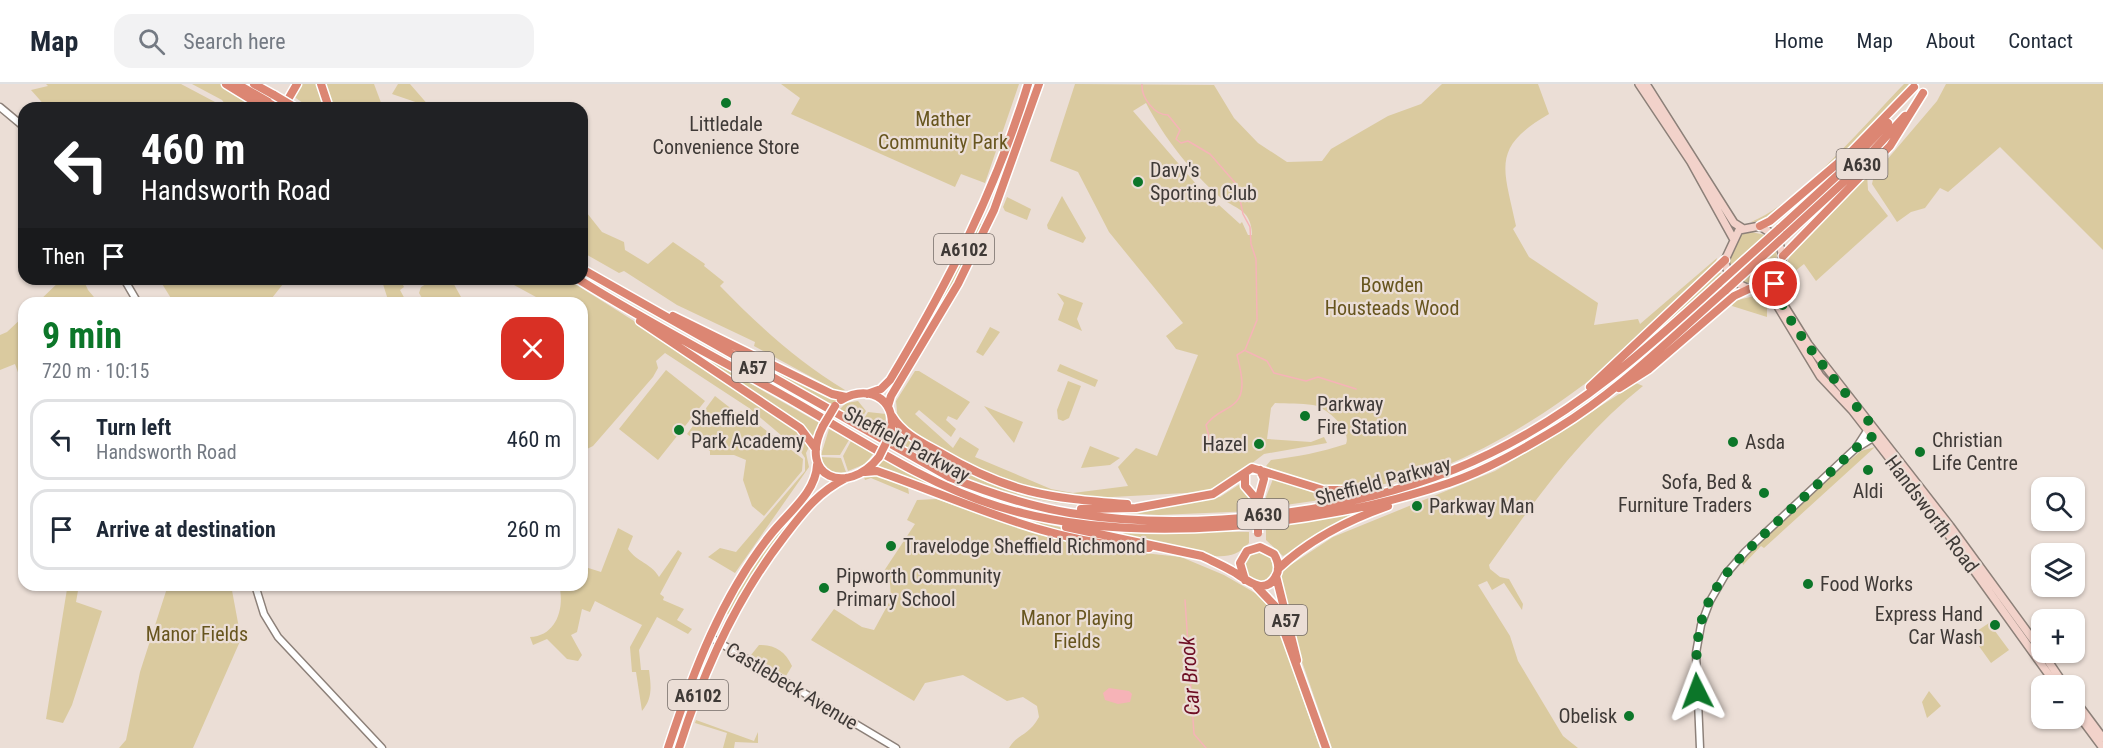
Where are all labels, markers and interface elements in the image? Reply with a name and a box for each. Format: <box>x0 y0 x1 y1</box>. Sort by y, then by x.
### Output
search box <box>114 14 534 68</box>
text: Map <box>30 25 78 58</box>
icon: search <box>135 25 168 58</box>
text: Search here <box>183 29 286 54</box>
text: Home <box>1774 29 1824 53</box>
text: Map <box>1857 29 1893 53</box>
text: About <box>1926 29 1975 53</box>
text: Contact <box>2008 29 2073 53</box>
marker: Littledale Convenience Store <box>719 96 733 110</box>
park label: Mather Community Park <box>878 107 1008 154</box>
place label: Littledale Convenience Store <box>653 112 799 159</box>
text: 460 m <box>141 125 246 174</box>
icon: left <box>42 126 120 204</box>
road number: A630 <box>1836 149 1888 179</box>
place label: Davy's Sporting Club <box>1150 158 1257 205</box>
text: Handsworth Road <box>141 175 331 207</box>
marker: Davy's Sporting Club <box>1131 175 1145 189</box>
road number: A6102 <box>934 234 994 264</box>
icon: arrive <box>97 240 130 273</box>
text: Then <box>42 244 85 269</box>
pin <box>1749 258 1800 309</box>
icon: arrive <box>1758 267 1791 300</box>
park label: Bowden Housteads Wood <box>1325 273 1459 320</box>
text: 9 min <box>42 315 122 357</box>
button: close <box>501 317 564 380</box>
road number: A57 <box>732 352 774 382</box>
text: 720 m · 10:15 <box>42 359 149 383</box>
place label: Parkway Fire Station <box>1317 392 1407 439</box>
street label: Sheffield Parkway <box>840 401 974 487</box>
place label: Sheffield Park Academy <box>691 406 804 453</box>
marker: Parkway Fire Station <box>1298 409 1312 423</box>
text: Turn left <box>96 415 171 440</box>
icon: left <box>45 423 78 456</box>
marker: Sheffield Park Academy <box>672 423 686 437</box>
text: 460 m <box>507 427 561 452</box>
place label: Christian Life Centre <box>1932 428 2018 475</box>
place label: Asda <box>1745 430 1785 454</box>
place label: Hazel <box>1202 432 1247 456</box>
marker: Asda <box>1726 435 1740 449</box>
marker: Hazel <box>1252 437 1266 451</box>
text: Handsworth Road <box>96 440 237 464</box>
marker: Christian Life Centre <box>1913 445 1927 459</box>
street label: Sheffield Parkway <box>1313 451 1453 511</box>
street label: Handsworth Road <box>1880 451 1984 577</box>
marker: Aldi <box>1861 463 1875 477</box>
place label: Sofa, Bed & Furniture Traders <box>1618 470 1752 517</box>
map controls <box>2031 477 2085 729</box>
button: search <box>2031 477 2085 531</box>
place label: Aldi <box>1853 479 1883 503</box>
marker: Sofa, Bed & Furniture Traders <box>1757 486 1771 500</box>
place label: Parkway Man <box>1429 494 1534 518</box>
road number: A630 <box>1238 499 1288 529</box>
marker: Parkway Man <box>1410 499 1424 513</box>
icon: arrive <box>45 513 78 546</box>
text: Arrive at destination <box>96 517 276 542</box>
text: 260 m <box>507 517 561 542</box>
place label: Travelodge Sheffield Richmond <box>903 534 1146 558</box>
marker: Travelodge Sheffield Richmond <box>884 539 898 553</box>
button: layers <box>2031 543 2085 597</box>
place label: Pipworth Community Primary School <box>836 564 1001 611</box>
place label: Food Works <box>1820 572 1913 596</box>
marker: Food Works <box>1801 577 1815 591</box>
marker: Pipworth Community Primary School <box>817 581 831 595</box>
place label: Express Hand Car Wash <box>1875 602 1983 649</box>
road number: A57 <box>1265 605 1307 635</box>
park label: Manor Playing Fields <box>1021 606 1133 653</box>
button: + <box>2031 609 2085 663</box>
marker: Express Hand Car Wash <box>1988 618 2002 632</box>
park label: Manor Fields <box>146 622 248 646</box>
water label: Car Brook <box>1175 635 1205 716</box>
street label: Castlebeck Avenue <box>722 637 862 735</box>
position arrow <box>1665 659 1729 723</box>
button: − <box>2031 675 2085 729</box>
road number: A6102 <box>668 680 728 710</box>
place label: Obelisk <box>1558 704 1617 728</box>
marker: Obelisk <box>1622 709 1636 723</box>

